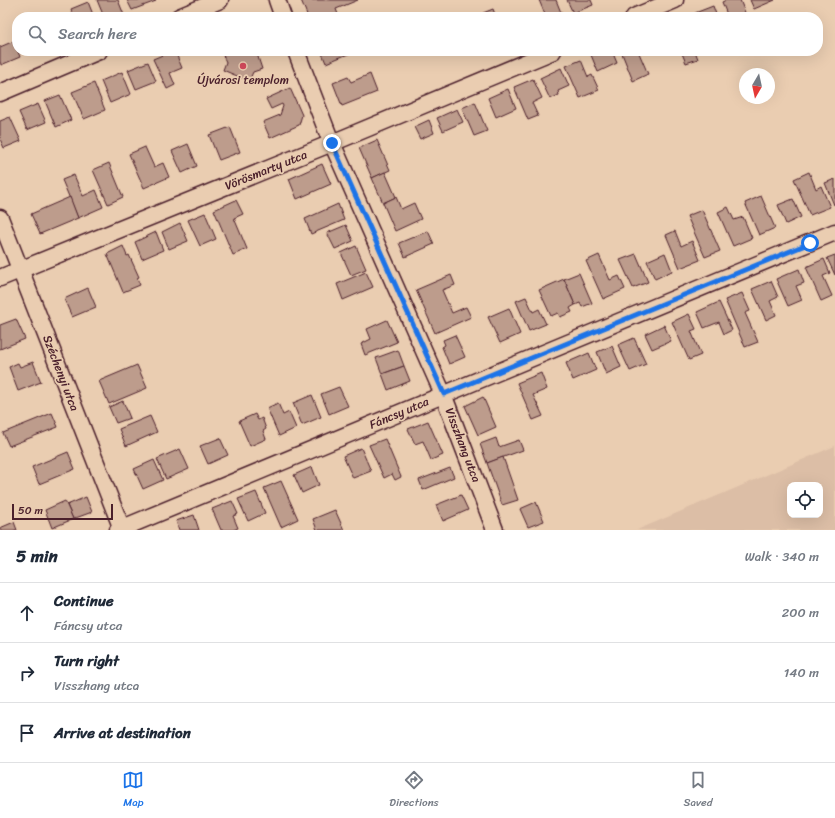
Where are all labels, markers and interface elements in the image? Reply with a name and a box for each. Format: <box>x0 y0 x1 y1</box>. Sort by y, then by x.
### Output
search box <box>12 12 823 56</box>
text: Search here <box>58 21 137 47</box>
icon: search <box>26 23 48 45</box>
marker: Újvárosi templom <box>238 61 248 71</box>
north arrow <box>739 68 775 104</box>
place label: Újvárosi templom <box>197 69 289 91</box>
route end <box>323 134 341 152</box>
street label: Vörösmarty utca <box>221 143 311 197</box>
route start <box>801 234 819 252</box>
street label: Széchenyi utca <box>36 332 86 414</box>
street label: Fáncsy utca <box>366 390 433 435</box>
street label: Visszhang utca <box>439 404 487 486</box>
map controls <box>787 482 823 518</box>
button: locate <box>787 482 823 518</box>
text: 50 m <box>18 501 43 520</box>
scale bar <box>12 502 113 521</box>
text: 5 min <box>16 541 58 571</box>
text: Walk · 340 m <box>745 545 819 568</box>
text: Continue <box>54 588 114 614</box>
text: 200 m <box>782 601 819 624</box>
icon: ahead <box>16 602 38 624</box>
text: Fáncsy utca <box>54 614 122 637</box>
text: Turn right <box>54 648 119 674</box>
text: 140 m <box>784 661 819 684</box>
icon: right <box>16 662 38 684</box>
text: Visszhang utca <box>54 674 139 697</box>
text: Arrive at destination <box>54 720 191 746</box>
icon: arrive <box>16 722 38 744</box>
tab: Map <box>122 769 144 812</box>
tab: Directions <box>389 769 439 812</box>
tab: Saved <box>684 769 713 812</box>

